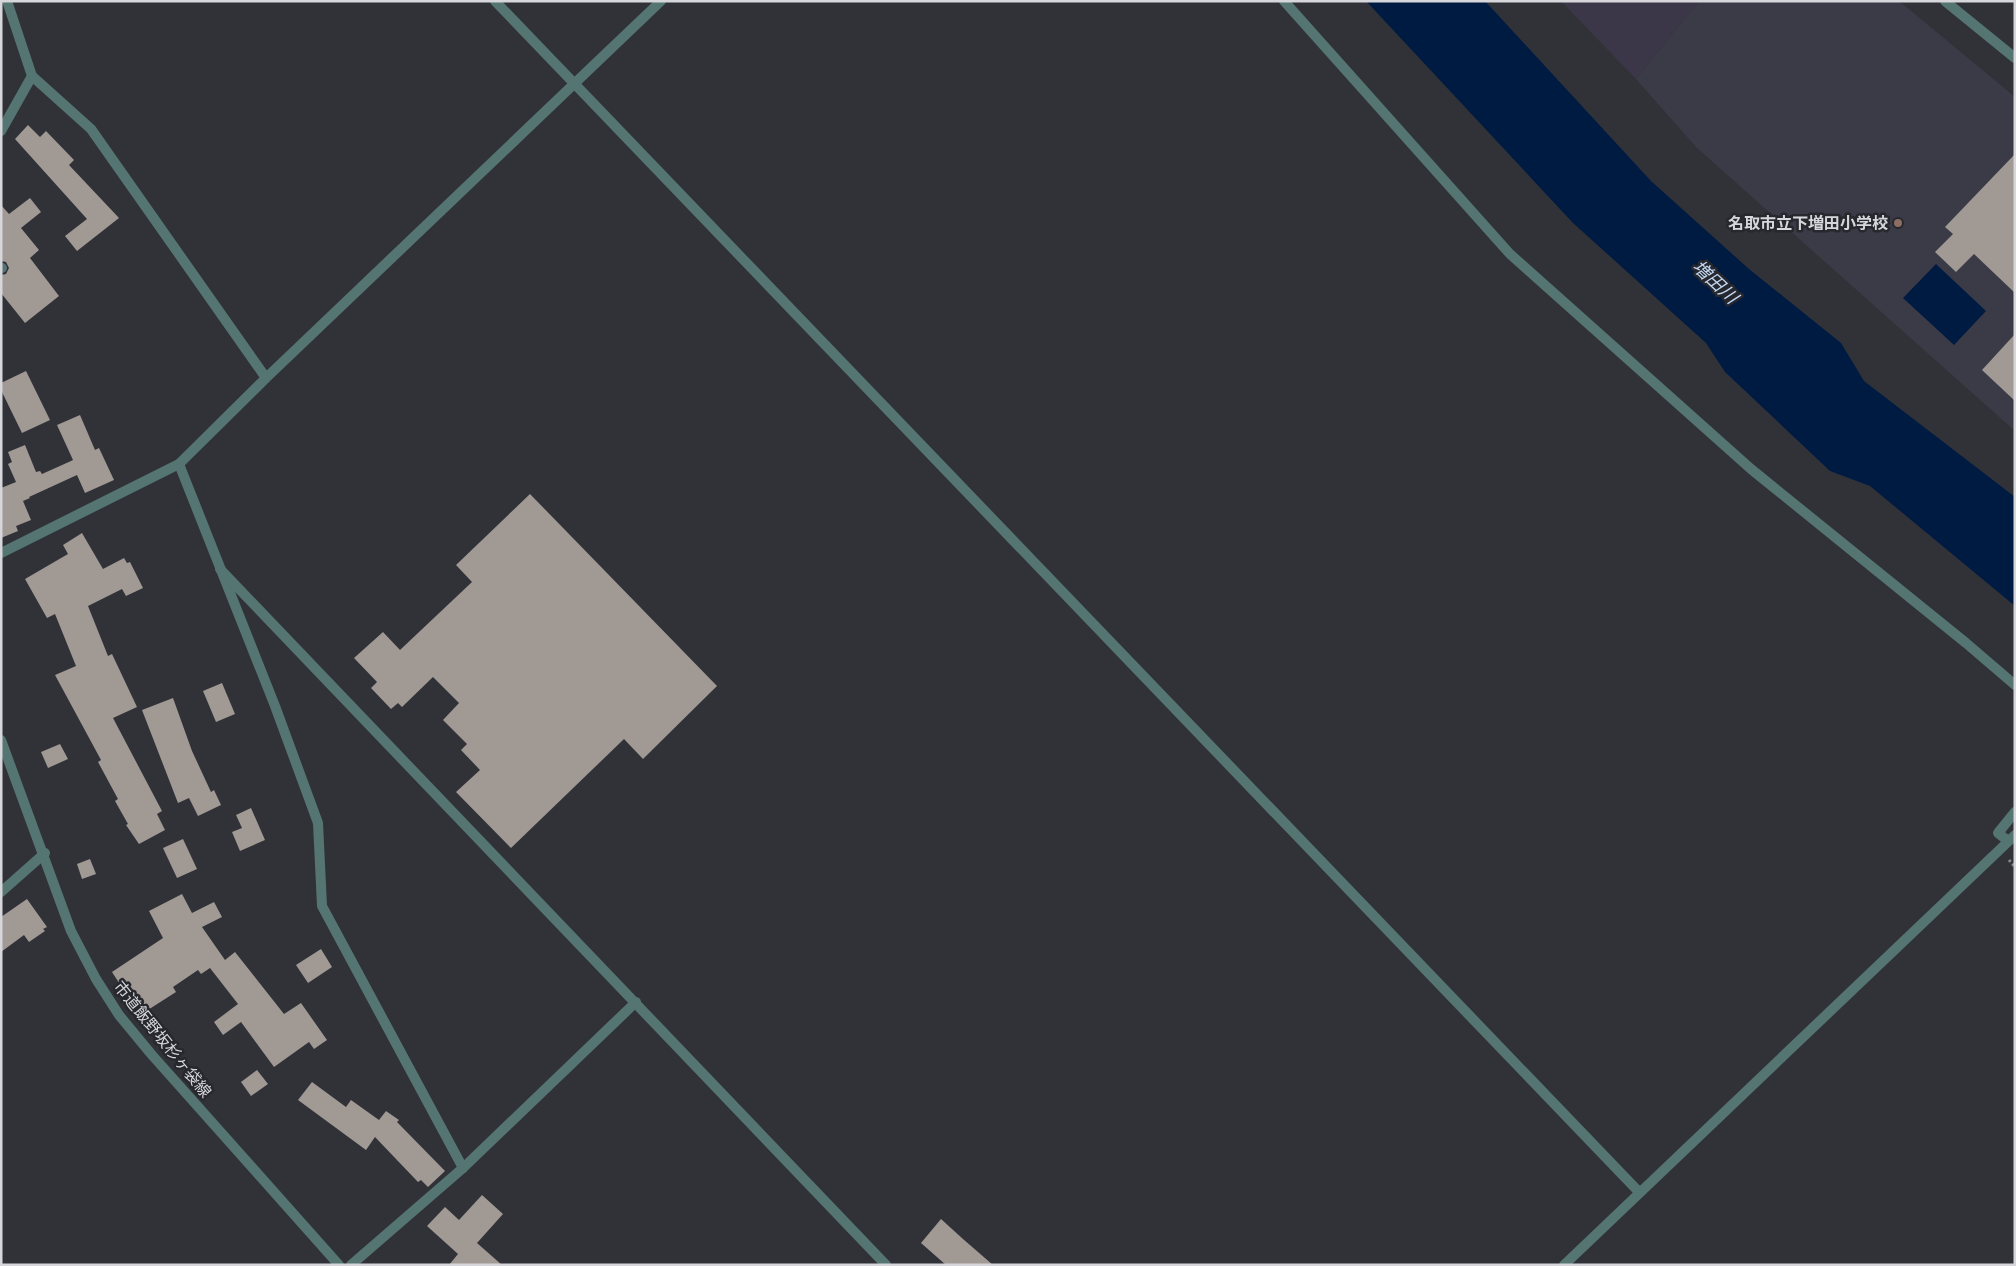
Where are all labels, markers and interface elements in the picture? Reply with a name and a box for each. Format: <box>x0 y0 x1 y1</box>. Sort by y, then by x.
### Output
place label: 名取市立下増田小学校 <box>1728 213 1888 234</box>
marker: 名取市立下増田小学校 <box>1892 217 1904 229</box>
water label: 増田川 <box>1687 255 1744 311</box>
street label: 市道飯野坂杉ヶ袋線 <box>109 977 216 1102</box>

